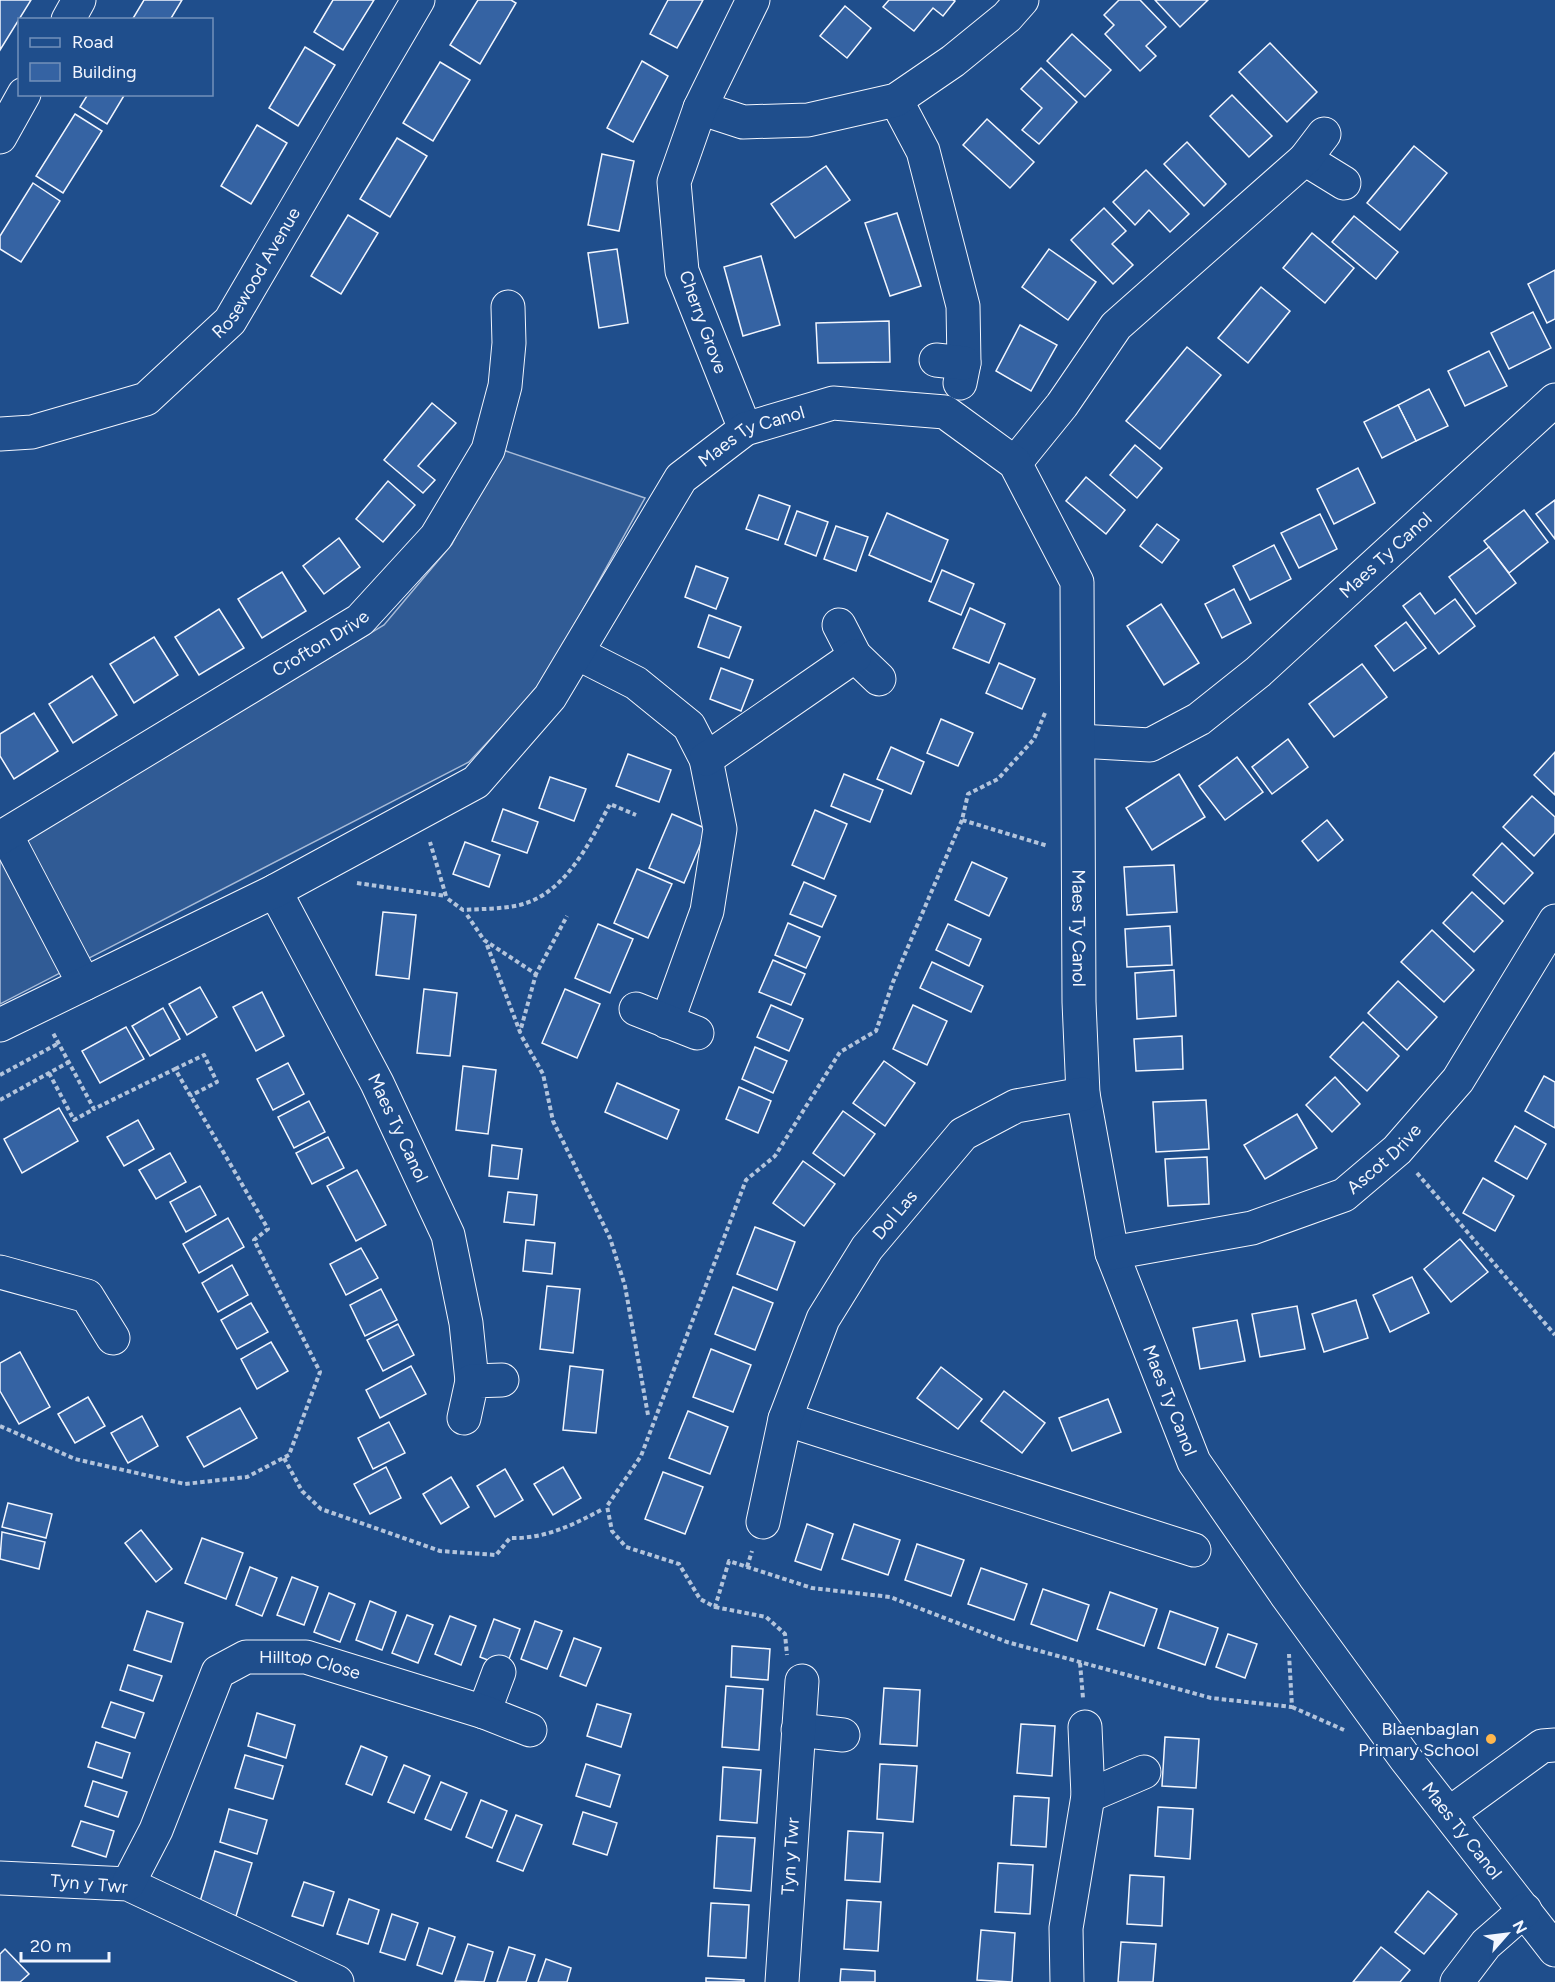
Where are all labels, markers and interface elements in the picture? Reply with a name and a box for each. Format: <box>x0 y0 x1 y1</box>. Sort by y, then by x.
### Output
legend <box>18 18 213 96</box>
text: Road <box>72 31 113 53</box>
text: Building <box>72 61 137 83</box>
street label: Rosewood Avenue <box>207 203 305 343</box>
street label: Cherry Grove <box>674 268 732 377</box>
street label: Maes Ty Canol <box>694 401 807 472</box>
street label: Maes Ty Canol <box>1335 507 1436 603</box>
street label: Crofton Drive <box>268 606 374 682</box>
street label: Maes Ty Canol <box>1067 869 1090 987</box>
street label: Maes Ty Canol <box>363 1070 433 1186</box>
street label: Ascot Drive <box>1342 1119 1426 1199</box>
street label: Dol Las <box>868 1186 922 1244</box>
street label: Maes Ty Canol <box>1138 1342 1202 1459</box>
street label: Hilltop Close <box>259 1645 363 1684</box>
place label: Blaenbaglan Primary School <box>1358 1718 1479 1761</box>
marker: Blaenbaglan Primary School <box>1484 1732 1498 1746</box>
street label: Maes Ty Canol <box>1417 1778 1507 1884</box>
street label: Tyn y Twr <box>777 1817 804 1896</box>
street label: Tyn y Twr <box>49 1870 129 1898</box>
north arrow <box>1477 1904 1537 1964</box>
text: N <box>1509 1917 1531 1937</box>
scale bar <box>21 1925 110 1963</box>
text: 20 m <box>30 1935 71 1957</box>

